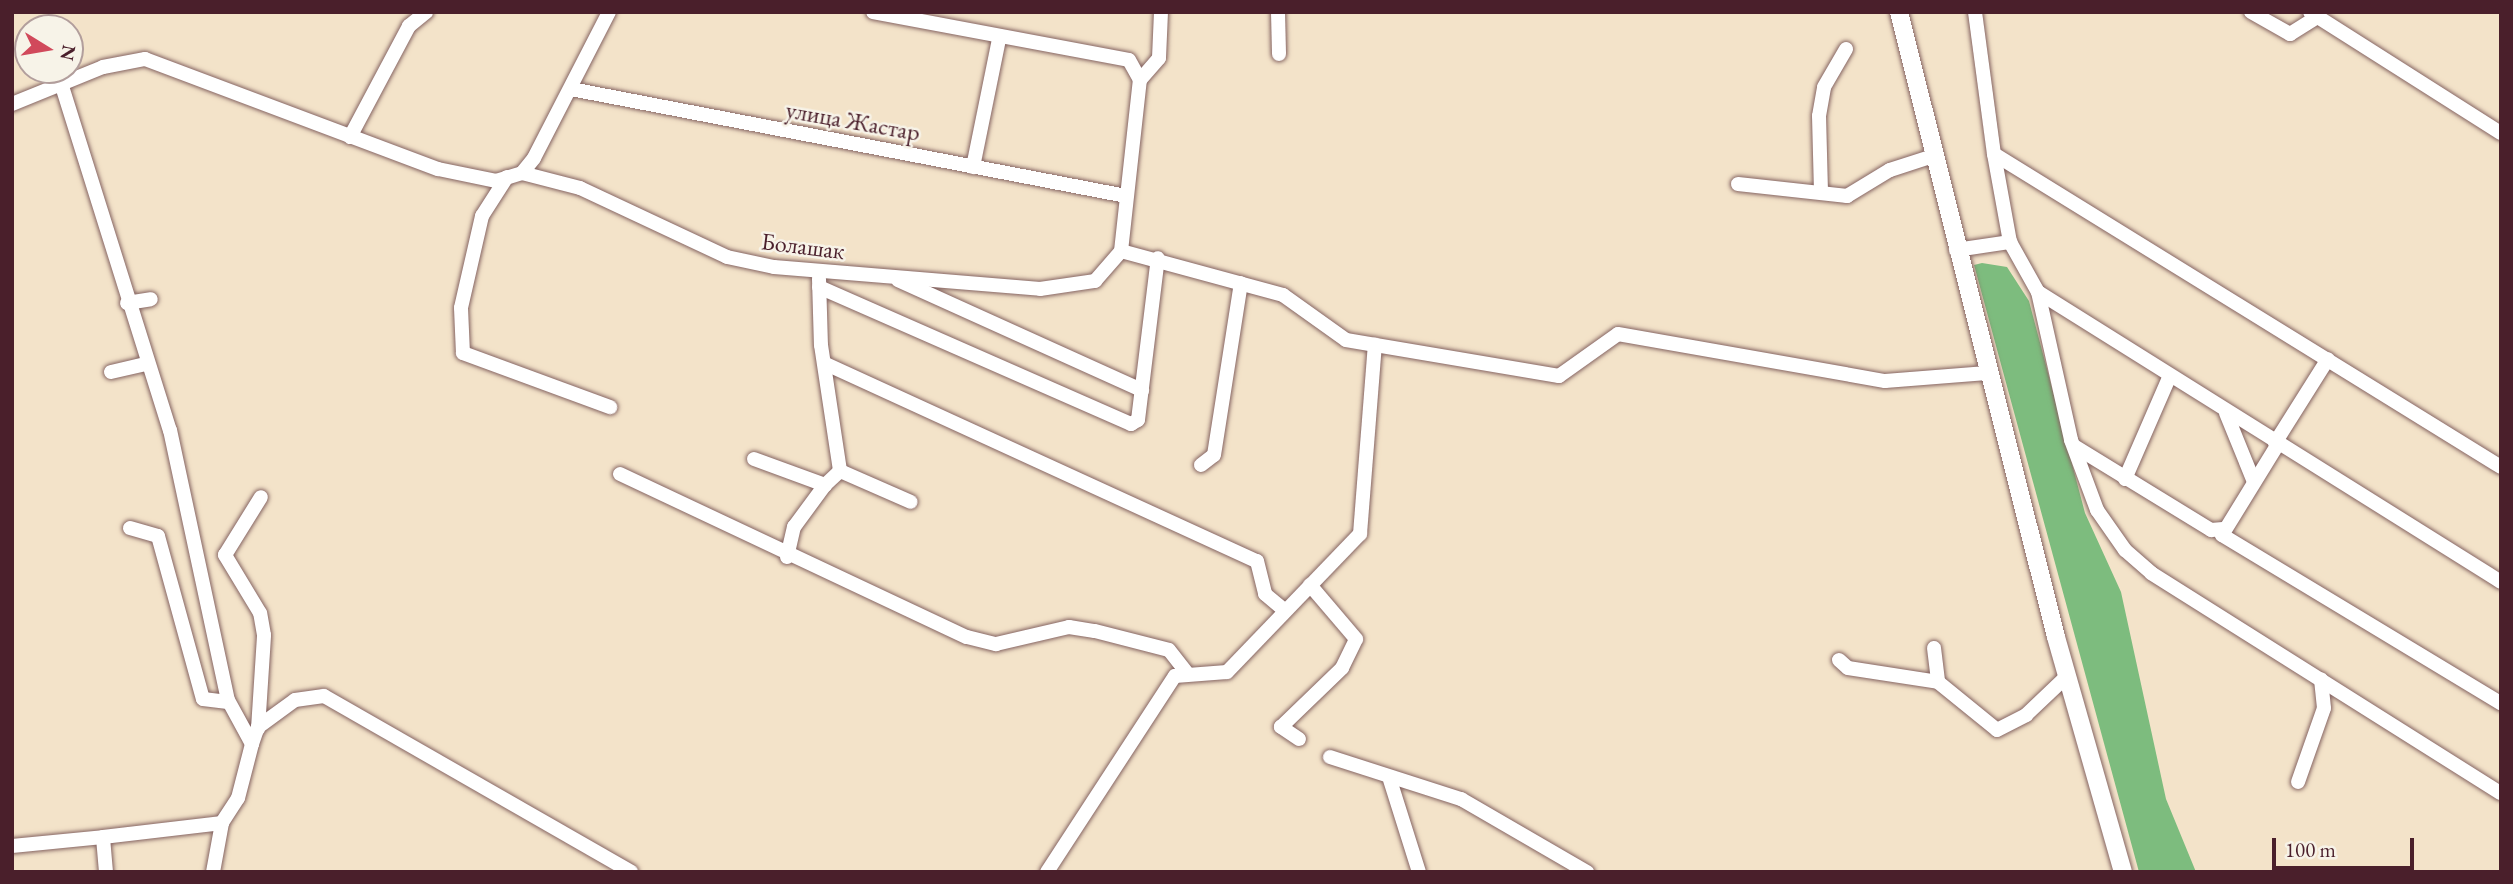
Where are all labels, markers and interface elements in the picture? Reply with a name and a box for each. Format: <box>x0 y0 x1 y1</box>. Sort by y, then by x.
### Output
north arrow <box>14 14 84 84</box>
text: N <box>54 43 82 63</box>
street label: улица Жастар <box>784 95 922 147</box>
street label: Болашак <box>759 227 847 265</box>
scale bar <box>2275 824 2417 868</box>
text: 100 m <box>2285 836 2336 863</box>

